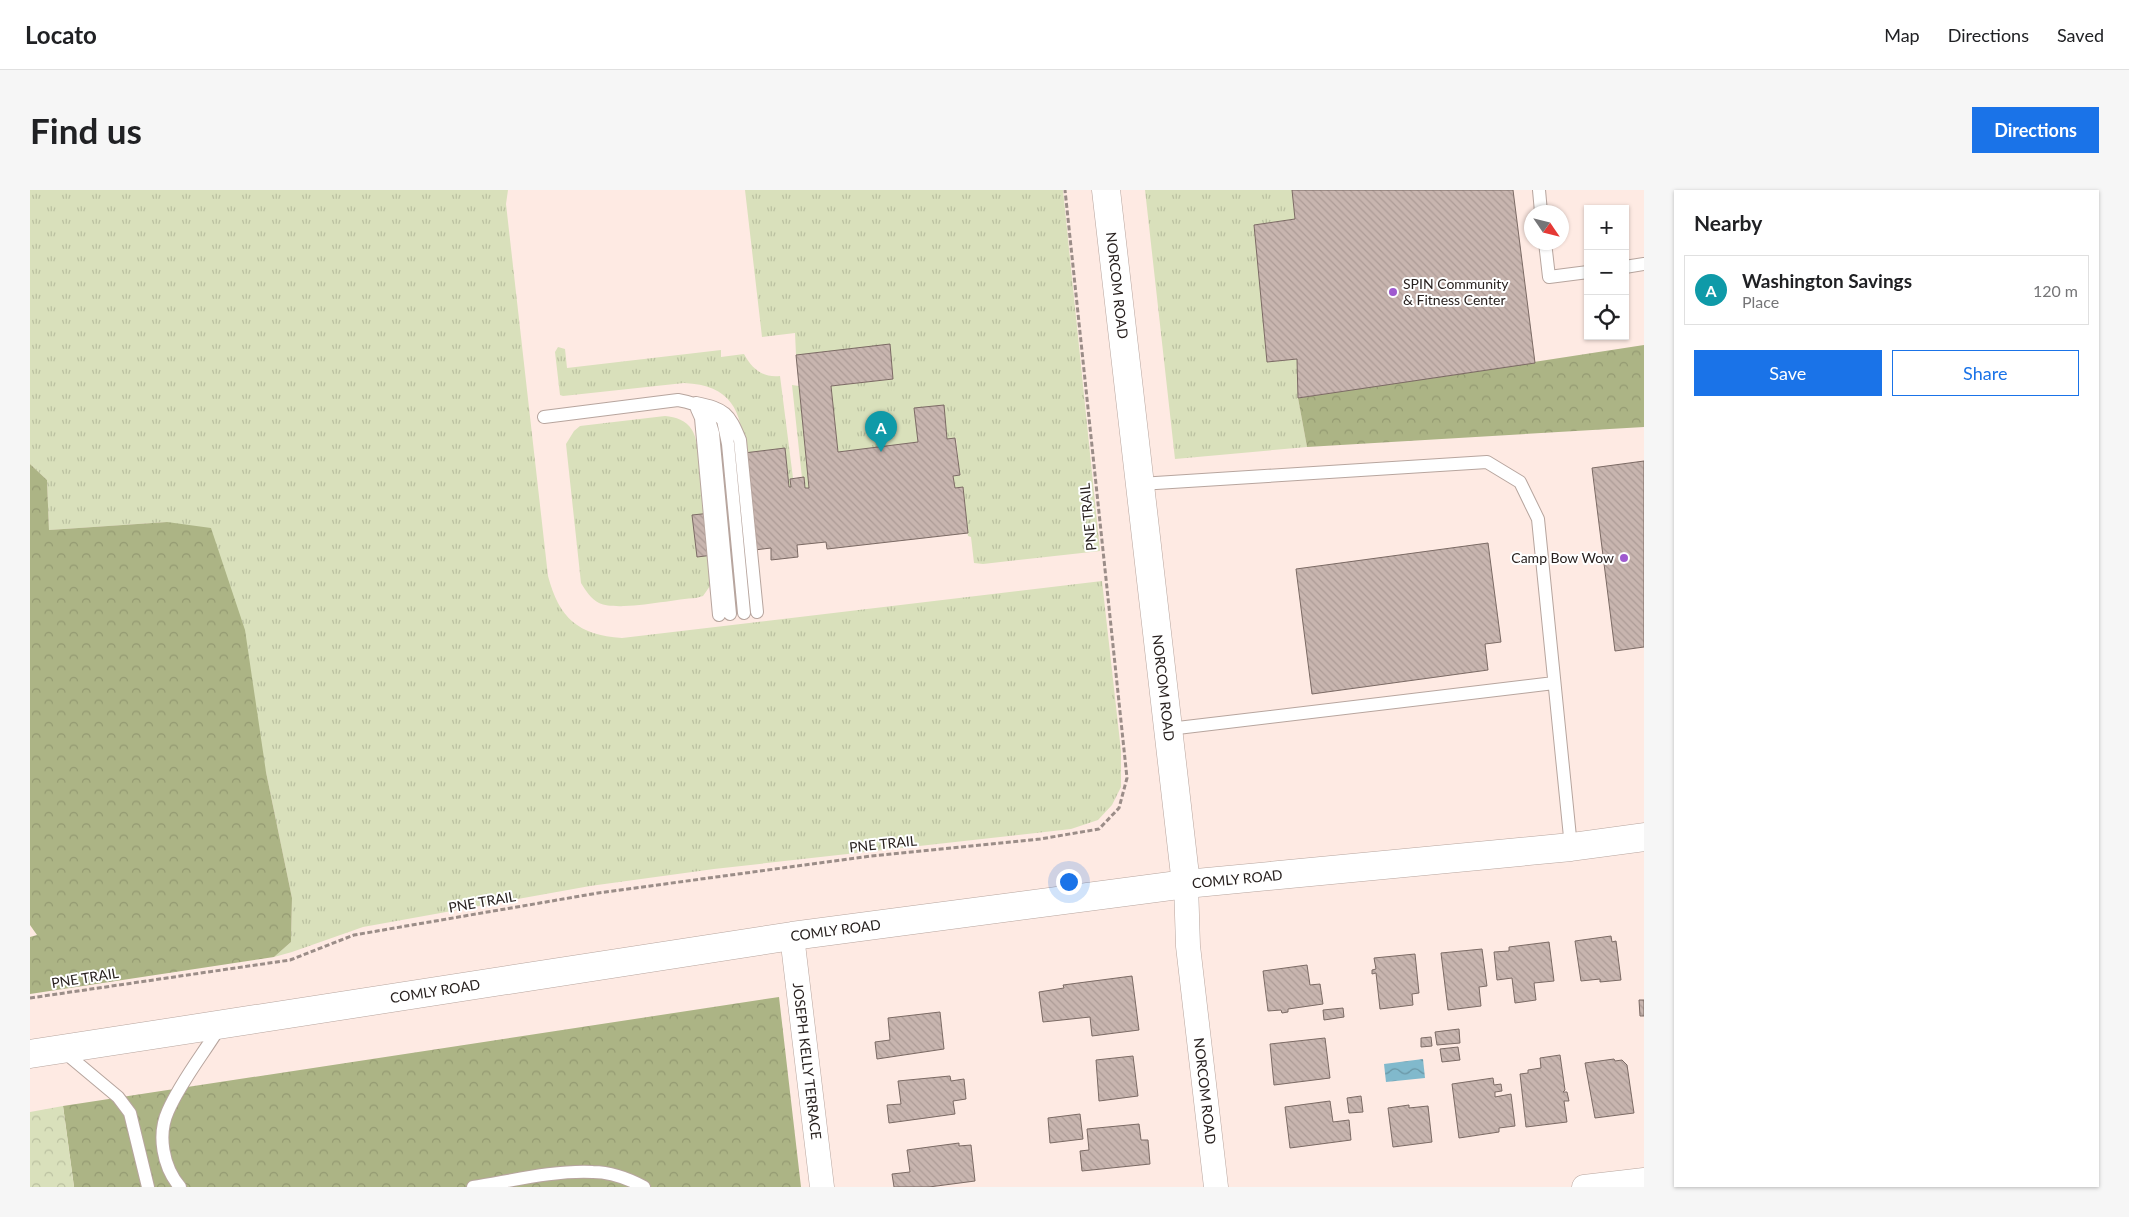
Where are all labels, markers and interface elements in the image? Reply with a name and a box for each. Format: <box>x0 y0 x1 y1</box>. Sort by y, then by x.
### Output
text: Locato <box>25 20 97 49</box>
text: Map <box>1884 24 1920 46</box>
text: Directions <box>1948 24 2029 46</box>
text: Saved <box>2057 24 2104 46</box>
button: Directions <box>1972 107 2099 153</box>
text: Find us <box>30 109 142 151</box>
north arrow <box>1524 205 1569 250</box>
map controls <box>1584 205 1629 340</box>
button: + <box>1584 205 1629 250</box>
text: Nearby <box>1694 210 1762 235</box>
street label: NORCOM ROAD <box>1103 231 1132 340</box>
button: − <box>1584 250 1629 295</box>
text: Washington Savings <box>1742 269 1912 292</box>
place label: SPIN Community & Fitness Center <box>1403 275 1509 308</box>
text: A <box>1705 281 1717 300</box>
text: 120 m <box>2033 281 2078 300</box>
marker: SPIN Community & Fitness Center <box>1387 286 1399 298</box>
text: Place <box>1742 292 1779 311</box>
button: locate <box>1584 295 1629 340</box>
button: Save <box>1694 350 1882 396</box>
button: Share <box>1892 350 2079 396</box>
pin: A <box>865 411 897 452</box>
street label: PNE TRAIL <box>1075 482 1100 552</box>
place label: Camp Bow Wow <box>1511 549 1614 566</box>
marker: Camp Bow Wow <box>1618 552 1630 564</box>
street label: NORCOM ROAD <box>1149 633 1178 742</box>
street label: PNE TRAIL <box>848 831 918 856</box>
street label: COMLY ROAD <box>1191 866 1283 891</box>
your location <box>1056 869 1082 895</box>
street label: PNE TRAIL <box>447 887 517 916</box>
street label: COMLY ROAD <box>789 915 882 944</box>
street label: PNE TRAIL <box>50 964 120 991</box>
street label: COMLY ROAD <box>389 975 481 1006</box>
street label: JOSEPH KELLY TERRACE <box>790 982 825 1141</box>
street label: NORCOM ROAD <box>1191 1037 1220 1145</box>

